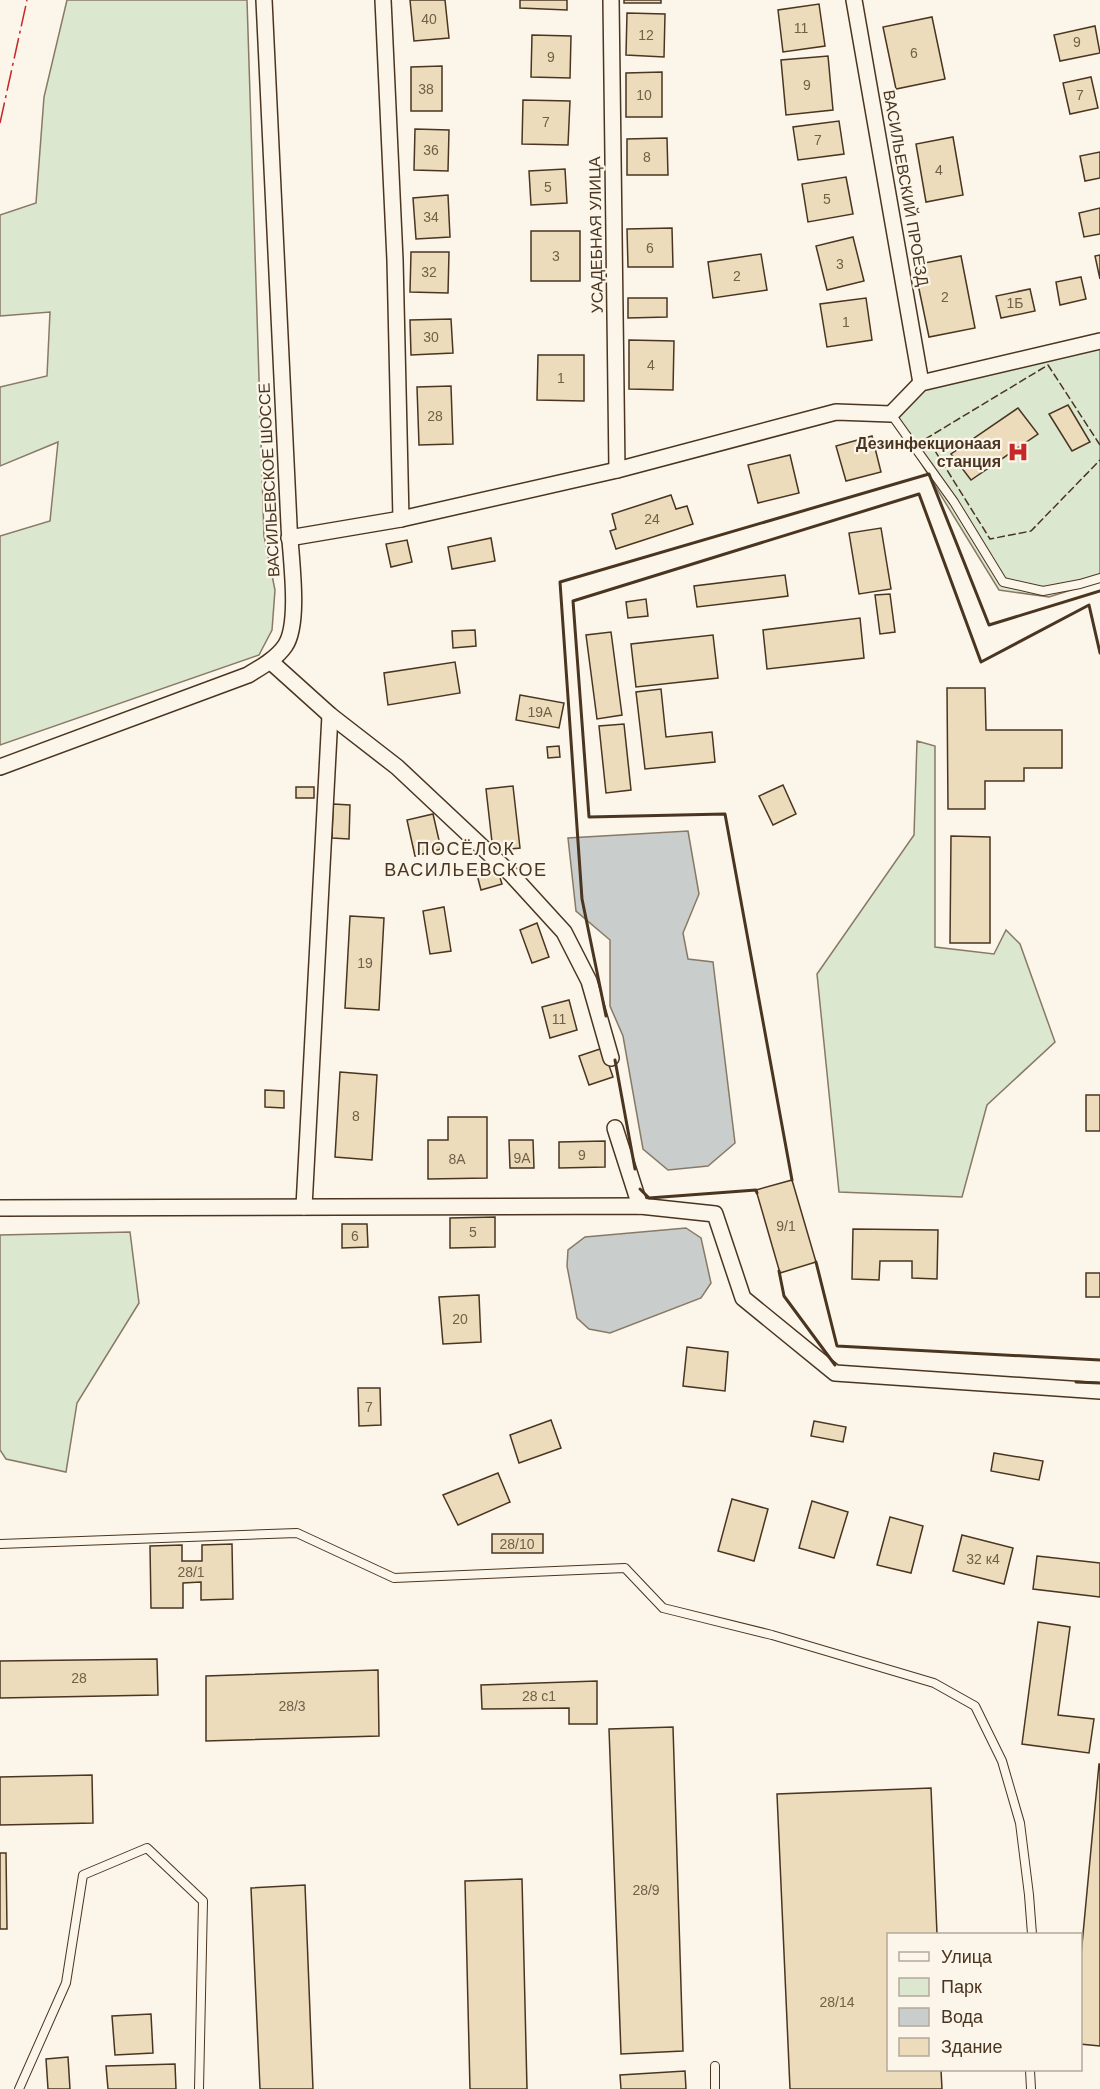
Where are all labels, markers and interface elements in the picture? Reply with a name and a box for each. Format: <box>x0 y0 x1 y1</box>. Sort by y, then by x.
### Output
house number: 40 <box>421 11 437 27</box>
house number: 11 <box>794 20 808 36</box>
house number: 12 <box>638 27 654 43</box>
house number: 9 <box>1073 34 1081 50</box>
house number: 6 <box>910 45 918 61</box>
house number: 9 <box>547 49 555 65</box>
house number: 9 <box>803 77 811 93</box>
house number: 38 <box>418 81 434 97</box>
house number: 10 <box>636 87 652 103</box>
house number: 7 <box>1076 87 1084 103</box>
street label: ВАСИЛЬЕВСКИЙ ПРОЕЗД <box>880 88 933 287</box>
house number: 7 <box>542 114 550 130</box>
house number: 7 <box>814 132 822 148</box>
house number: 36 <box>423 142 439 158</box>
house number: 8 <box>643 149 651 165</box>
street label: УСАДЕБНАЯ УЛИЦА <box>586 156 606 314</box>
house number: 4 <box>935 162 943 178</box>
house number: 5 <box>544 179 552 195</box>
house number: 5 <box>823 191 831 207</box>
house number: 34 <box>423 209 439 225</box>
house number: 6 <box>646 240 654 256</box>
house number: 3 <box>552 248 560 264</box>
house number: 3 <box>836 256 844 272</box>
house number: 32 <box>421 264 437 280</box>
house number: 2 <box>733 268 741 284</box>
house number: 2 <box>941 289 949 305</box>
house number: 1Б <box>1007 295 1023 311</box>
house number: 1 <box>842 314 850 330</box>
house number: 30 <box>423 329 439 345</box>
house number: 4 <box>647 357 655 373</box>
house number: 1 <box>557 370 565 386</box>
street label: ВАСИЛЬЕВСКОЕ ШОССЕ <box>255 382 283 578</box>
house number: 28 <box>427 408 443 424</box>
place label: Дезинфекционаая станция <box>856 435 1001 470</box>
hospital icon: Дезинфекционаая станция <box>1006 440 1030 464</box>
house number: 24 <box>644 511 660 527</box>
house number: 19А <box>528 704 553 720</box>
district label: ПОСЁЛОК ВАСИЛЬЕВСКОЕ <box>384 839 548 880</box>
house number: 19 <box>357 955 373 971</box>
house number: 11 <box>552 1011 566 1027</box>
house number: 8 <box>352 1108 360 1124</box>
house number: 9 <box>578 1147 586 1163</box>
house number: 9А <box>513 1150 531 1166</box>
house number: 8А <box>448 1151 466 1167</box>
house number: 9/1 <box>776 1218 796 1234</box>
house number: 5 <box>469 1224 477 1240</box>
house number: 6 <box>351 1228 359 1244</box>
house number: 20 <box>452 1311 468 1327</box>
house number: 7 <box>365 1399 373 1415</box>
house number: 28/10 <box>499 1536 535 1552</box>
house number: 32 к4 <box>966 1551 1000 1567</box>
house number: 28/1 <box>177 1564 205 1580</box>
house number: 28 <box>71 1670 87 1686</box>
house number: 28 с1 <box>522 1688 556 1704</box>
house number: 28/3 <box>278 1698 306 1714</box>
house number: 28/9 <box>632 1882 660 1898</box>
legend <box>887 1933 1082 2071</box>
text: Улица <box>941 1947 993 1967</box>
text: Парк <box>941 1977 982 1997</box>
house number: 28/14 <box>819 1994 855 2010</box>
text: Вода <box>941 2007 984 2027</box>
text: Здание <box>941 2037 1002 2057</box>

